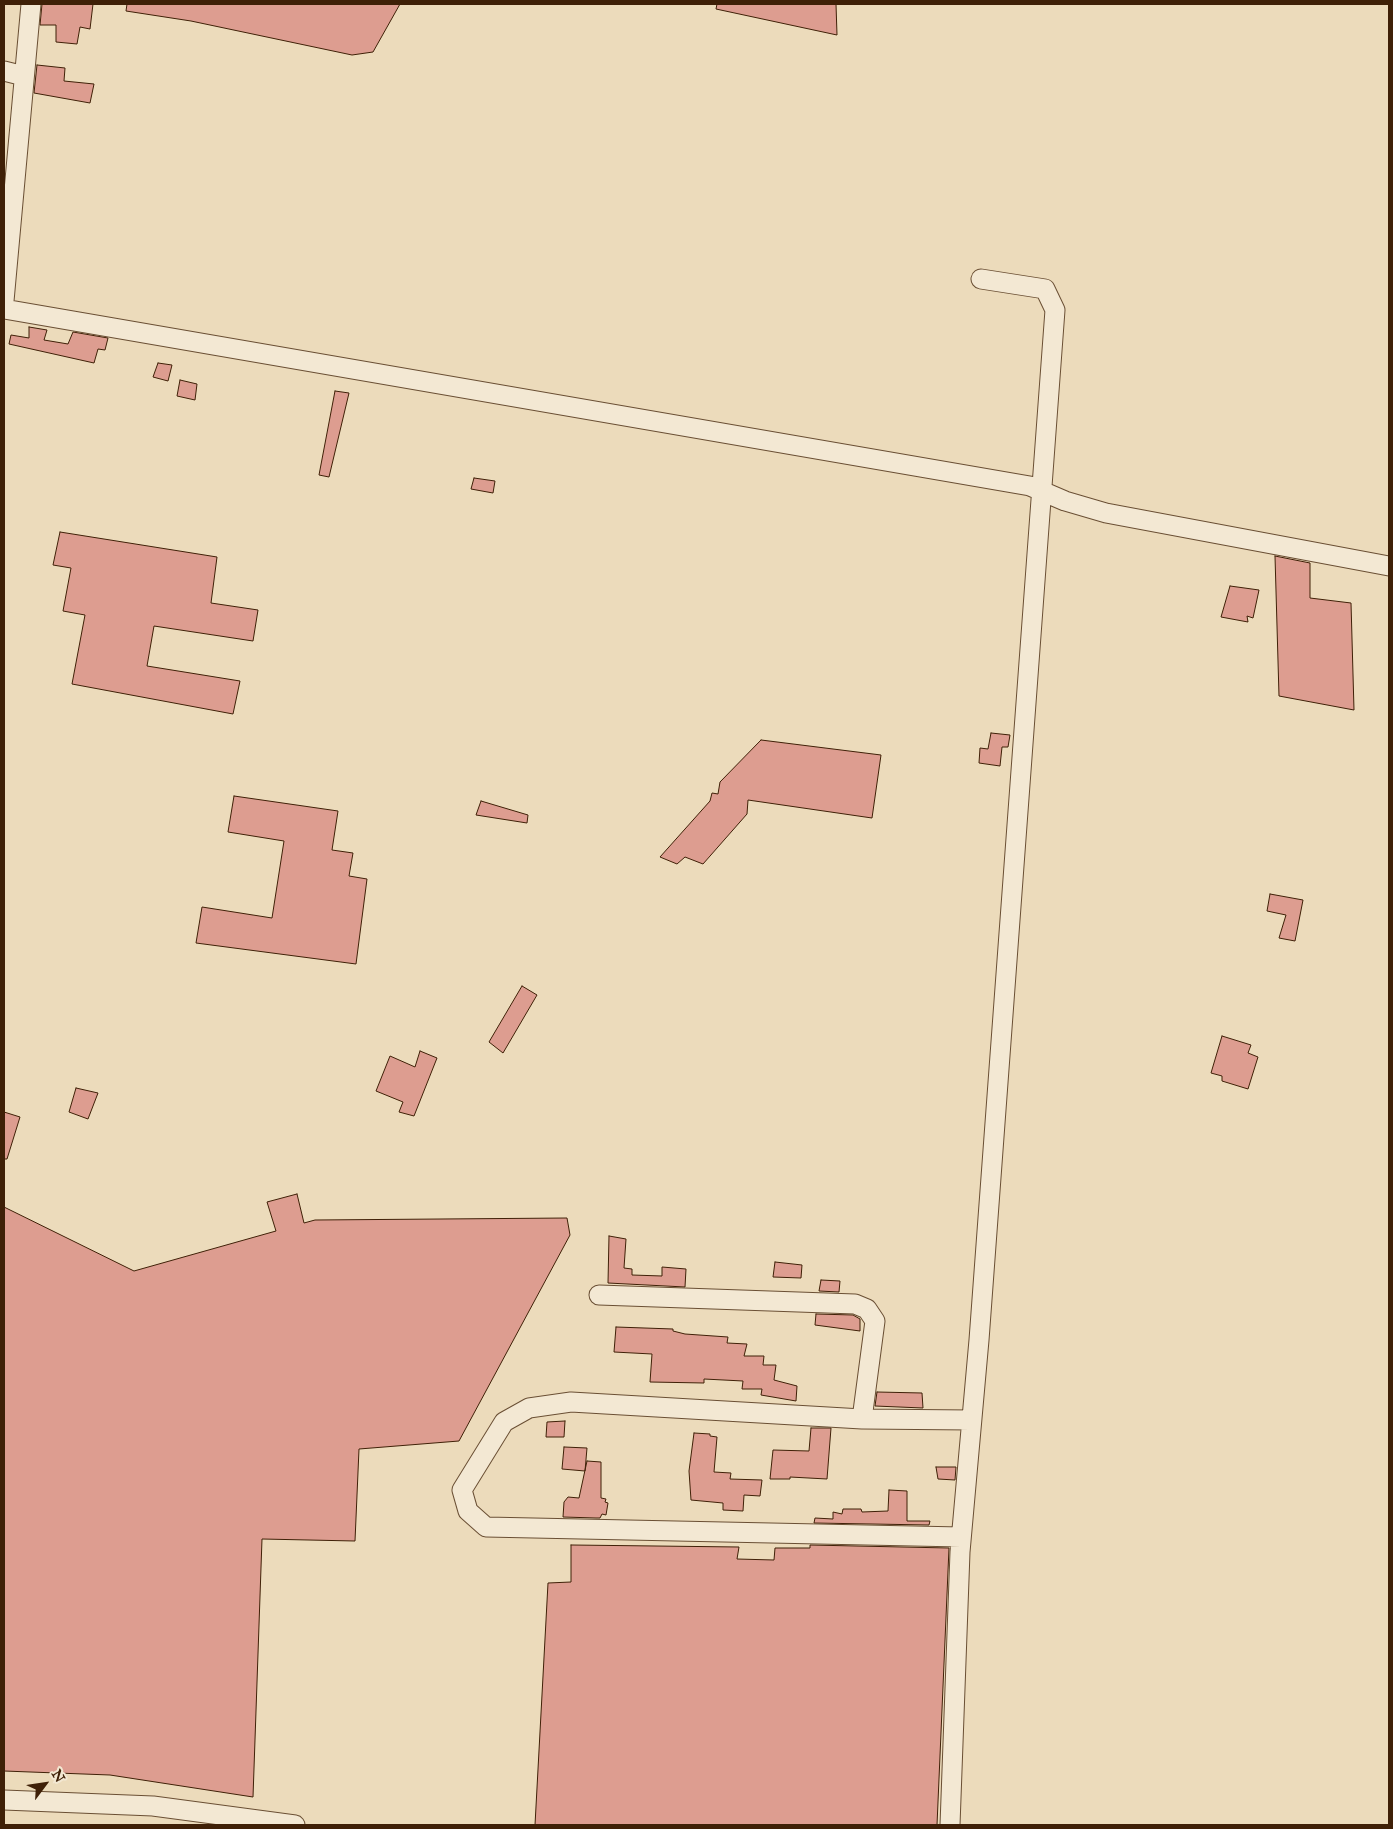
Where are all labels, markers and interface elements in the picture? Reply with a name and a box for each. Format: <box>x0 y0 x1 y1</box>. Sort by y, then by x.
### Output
north arrow <box>20 1759 70 1809</box>
text: N <box>48 1767 69 1785</box>

